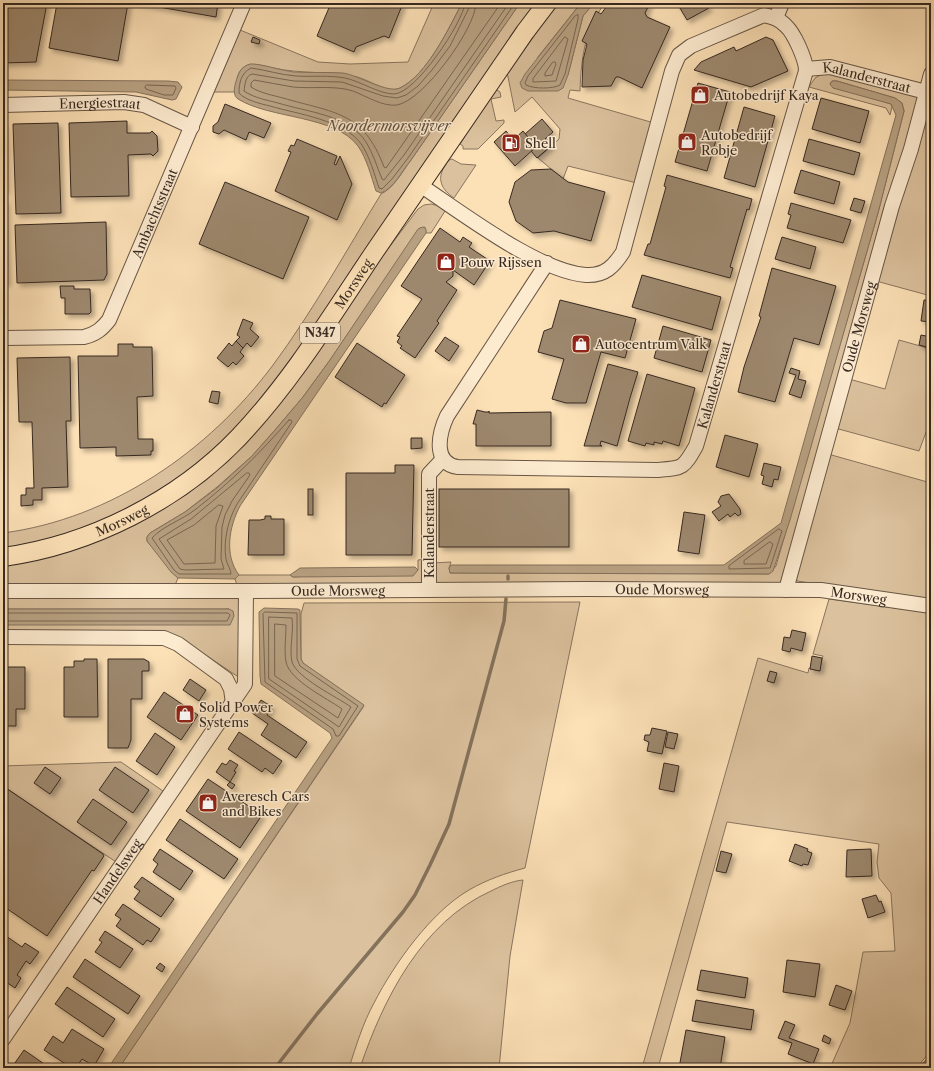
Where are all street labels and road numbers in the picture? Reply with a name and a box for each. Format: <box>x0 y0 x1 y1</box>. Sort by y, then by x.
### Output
street label: Kalanderstraat <box>822 59 913 96</box>
street label: Energiestraat <box>59 94 142 112</box>
street label: Ambachtsstraat <box>128 166 181 261</box>
street label: Morsweg <box>331 256 376 312</box>
street label: Oude Morsweg <box>838 279 879 374</box>
road number: N347 <box>300 323 340 343</box>
street label: Kalanderstraat <box>694 339 734 431</box>
street label: Kalanderstraat <box>421 487 437 578</box>
street label: Morsweg <box>93 501 151 539</box>
street label: Oude Morsweg <box>615 581 709 598</box>
street label: Oude Morsweg <box>291 582 385 599</box>
street label: Morsweg <box>830 583 888 607</box>
street label: Handelsweg <box>90 836 145 907</box>

